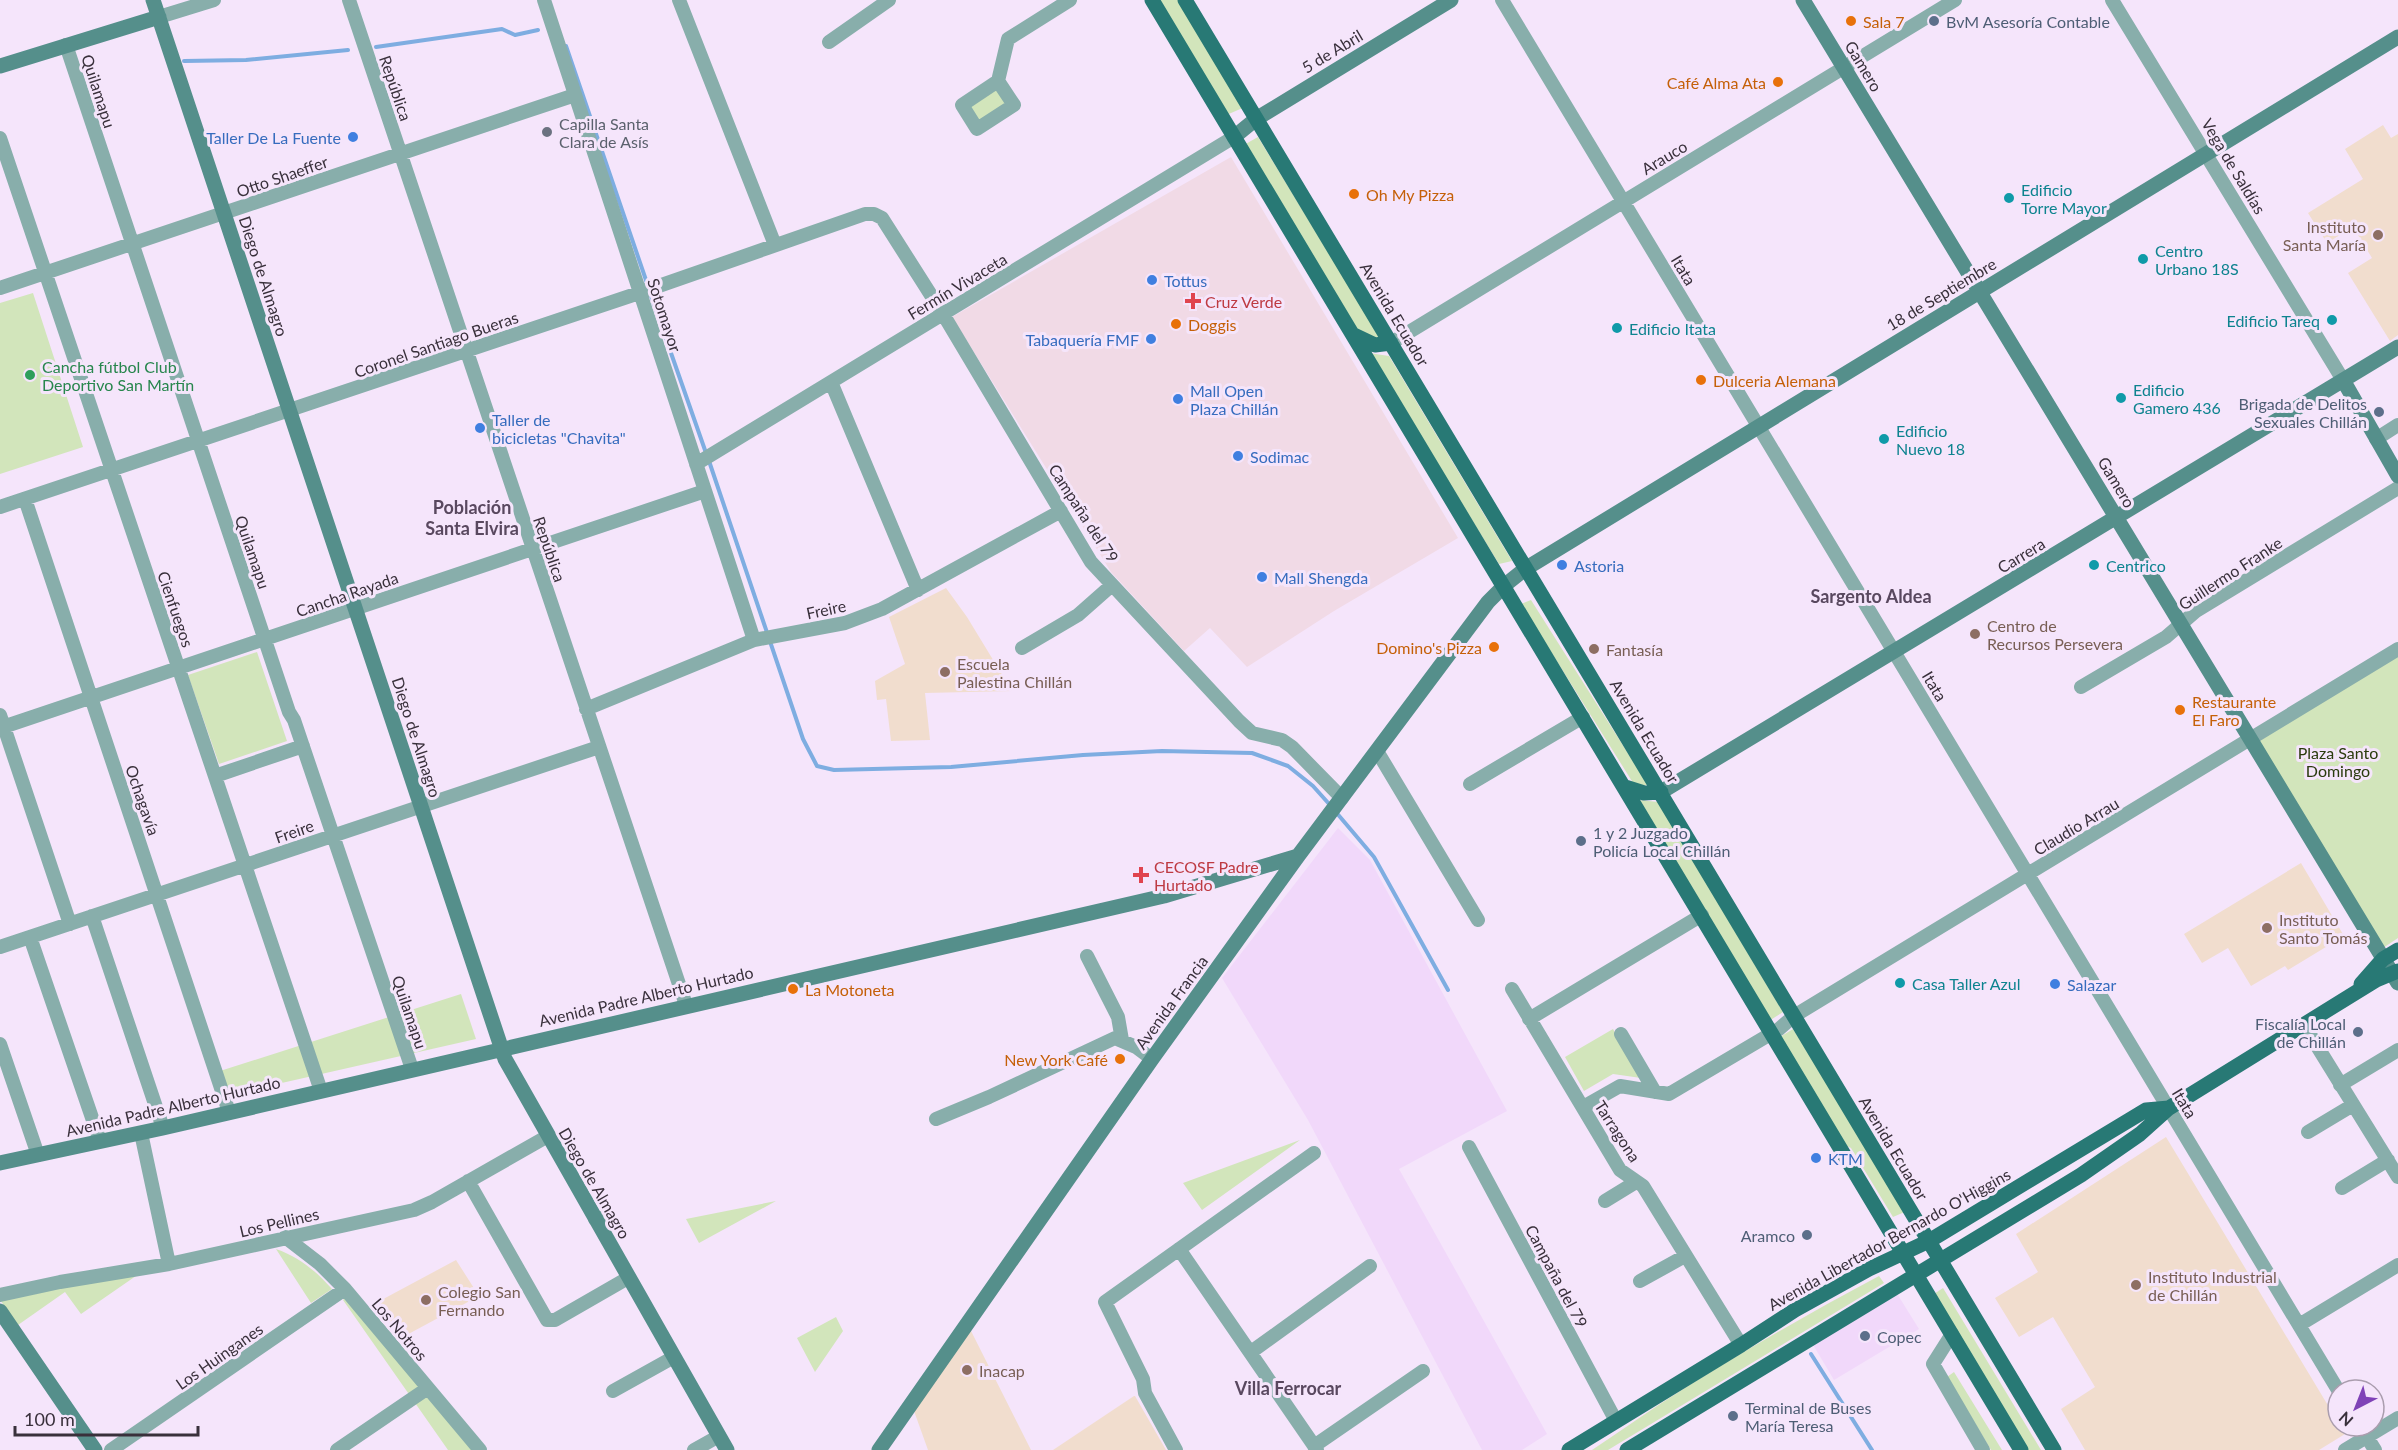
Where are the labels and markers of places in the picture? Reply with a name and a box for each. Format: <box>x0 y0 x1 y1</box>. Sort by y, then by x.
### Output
place label: Sala 7 <box>1863 12 1905 31</box>
place label: BvM Asesoría Contable <box>1946 12 2110 31</box>
marker: Sala 7 <box>1844 14 1858 28</box>
marker: BvM Asesoría Contable <box>1927 14 1941 28</box>
place label: Café Alma Ata <box>1667 73 1766 92</box>
marker: Café Alma Ata <box>1771 75 1785 89</box>
place label: Capilla Santa Clara de Asís <box>559 114 649 151</box>
marker: Capilla Santa Clara de Asís <box>540 125 554 139</box>
place label: Taller De La Fuente <box>206 128 341 147</box>
marker: Taller De La Fuente <box>346 130 360 144</box>
place label: Edificio Torre Mayor <box>2021 180 2107 217</box>
place label: Oh My Pizza <box>1366 185 1454 204</box>
marker: Oh My Pizza <box>1347 187 1361 201</box>
marker: Edificio Torre Mayor <box>2002 191 2016 205</box>
place label: Instituto Santa María <box>2283 217 2366 254</box>
marker: Instituto Santa María <box>2371 228 2385 242</box>
place label: Centro Urbano 18S <box>2155 241 2239 278</box>
marker: Centro Urbano 18S <box>2136 252 2150 266</box>
place label: Tottus <box>1164 271 1207 290</box>
marker: Tottus <box>1145 273 1159 287</box>
place label: Cruz Verde <box>1205 292 1282 311</box>
marker: Cruz Verde <box>1186 294 1200 308</box>
place label: Edificio Tareq <box>2226 311 2320 330</box>
marker: Edificio Tareq <box>2325 313 2339 327</box>
place label: Doggis <box>1188 315 1237 334</box>
marker: Doggis <box>1169 317 1183 331</box>
place label: Edificio Itata <box>1629 319 1716 338</box>
marker: Edificio Itata <box>1610 321 1624 335</box>
place label: Tabaquería FMF <box>1026 330 1139 349</box>
marker: Tabaquería FMF <box>1144 332 1158 346</box>
place label: Cancha fútbol Club Deportivo San Martín <box>42 357 194 394</box>
marker: Cancha fútbol Club Deportivo San Martín <box>23 368 37 382</box>
place label: Dulceria Alemana <box>1713 371 1836 390</box>
marker: Dulceria Alemana <box>1694 373 1708 387</box>
place label: Edificio Gamero 436 <box>2133 380 2221 417</box>
place label: Mall Open Plaza Chillán <box>1190 381 1278 418</box>
marker: Edificio Gamero 436 <box>2114 391 2128 405</box>
marker: Mall Open Plaza Chillán <box>1171 392 1185 406</box>
place label: Brigada de Delitos Sexuales Chillán <box>2239 394 2367 431</box>
marker: Brigada de Delitos Sexuales Chillán <box>2372 405 2386 419</box>
place label: Taller de bicicletas "Chavita" <box>492 410 626 447</box>
marker: Taller de bicicletas "Chavita" <box>473 421 487 435</box>
place label: Edificio Nuevo 18 <box>1896 421 1965 458</box>
marker: Edificio Nuevo 18 <box>1877 432 1891 446</box>
place label: Sodimac <box>1250 447 1310 466</box>
marker: Sodimac <box>1231 449 1245 463</box>
place label: Astoria <box>1574 556 1624 575</box>
place label: Centrico <box>2106 556 2166 575</box>
marker: Astoria <box>1555 558 1569 572</box>
marker: Centrico <box>2087 558 2101 572</box>
place label: Mall Shengda <box>1274 568 1368 587</box>
marker: Mall Shengda <box>1255 570 1269 584</box>
place label: Centro de Recursos Persevera <box>1987 616 2123 653</box>
marker: Centro de Recursos Persevera <box>1968 627 1982 641</box>
place label: Domino's Pizza <box>1376 638 1482 657</box>
marker: Domino's Pizza <box>1487 640 1501 654</box>
place label: Fantasía <box>1606 640 1663 659</box>
marker: Fantasía <box>1587 642 1601 656</box>
place label: Escuela Palestina Chillán <box>957 654 1072 691</box>
marker: Escuela Palestina Chillán <box>938 665 952 679</box>
place label: Restaurante El Faro <box>2192 692 2276 729</box>
marker: Restaurante El Faro <box>2173 703 2187 717</box>
place label: 1 y 2 Juzgado Policía Local Chillán <box>1593 823 1730 860</box>
marker: 1 y 2 Juzgado Policía Local Chillán <box>1574 834 1588 848</box>
place label: CECOSF Padre Hurtado <box>1154 857 1259 894</box>
marker: CECOSF Padre Hurtado <box>1132 866 1150 884</box>
place label: Instituto Santo Tomás <box>2279 910 2367 947</box>
marker: Instituto Santo Tomás <box>2260 921 2274 935</box>
place label: Casa Taller Azul <box>1912 974 2021 993</box>
place label: Salazar <box>2067 975 2116 994</box>
marker: Casa Taller Azul <box>1893 976 1907 990</box>
marker: Salazar <box>2048 977 2062 991</box>
place label: La Motoneta <box>805 980 895 999</box>
marker: La Motoneta <box>786 982 800 996</box>
place label: Fiscalía Local de Chillán <box>2255 1014 2346 1051</box>
marker: Fiscalía Local de Chillán <box>2351 1025 2365 1039</box>
place label: New York Café <box>1004 1050 1108 1069</box>
marker: New York Café <box>1113 1052 1127 1066</box>
place label: KTM <box>1828 1149 1863 1168</box>
marker: KTM <box>1809 1151 1823 1165</box>
place label: Aramco <box>1741 1226 1795 1245</box>
marker: Aramco <box>1800 1228 1814 1242</box>
place label: Instituto Industrial de Chillán <box>2148 1267 2277 1304</box>
marker: Instituto Industrial de Chillán <box>2129 1278 2143 1292</box>
place label: Colegio San Fernando <box>438 1282 521 1319</box>
marker: Colegio San Fernando <box>419 1293 433 1307</box>
place label: Copec <box>1877 1327 1922 1346</box>
marker: Copec <box>1858 1329 1872 1343</box>
place label: Inacap <box>979 1361 1025 1380</box>
marker: Inacap <box>960 1363 974 1377</box>
place label: Terminal de Buses María Teresa <box>1745 1398 1871 1435</box>
marker: Terminal de Buses María Teresa <box>1726 1409 1740 1423</box>

